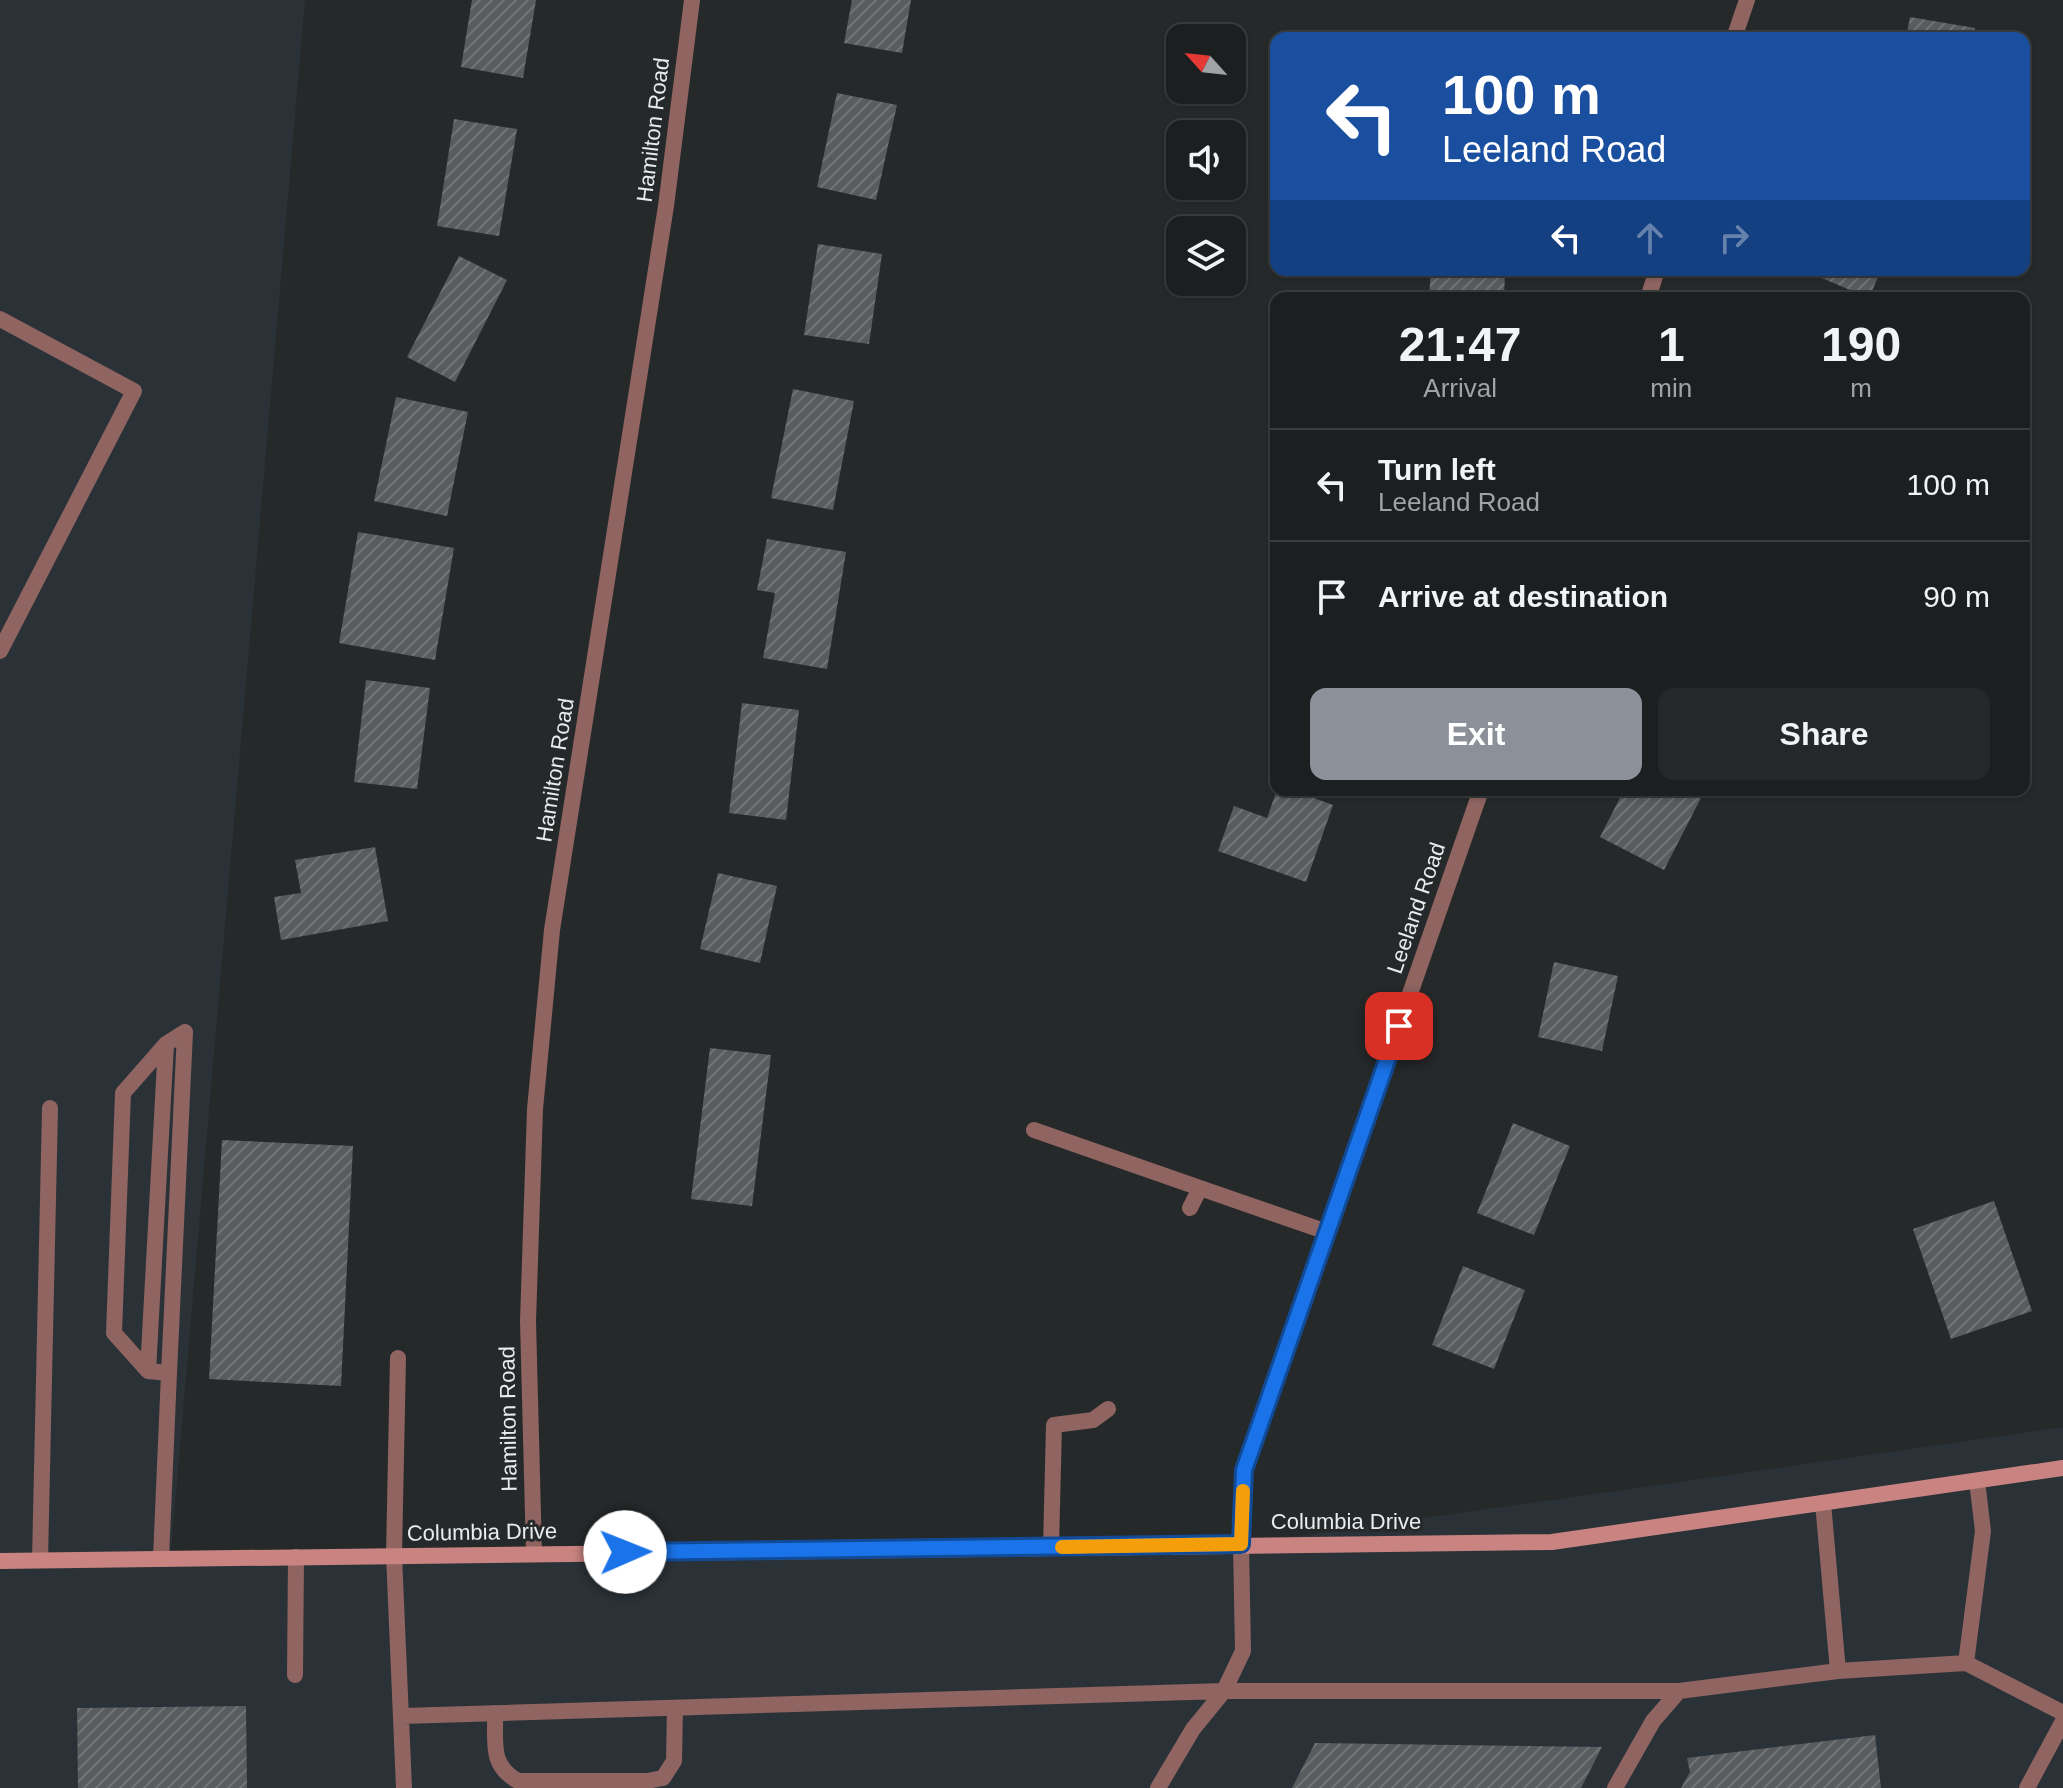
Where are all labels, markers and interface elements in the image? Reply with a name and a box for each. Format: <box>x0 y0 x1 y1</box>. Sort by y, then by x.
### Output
north arrow <box>1166 24 1246 104</box>
map controls <box>1166 24 1246 296</box>
street label: Hamilton Road <box>632 56 674 204</box>
text: 100 m <box>1442 63 1601 126</box>
icon: left <box>1310 64 1414 168</box>
button: sound <box>1166 120 1246 200</box>
text: Leeland Road <box>1442 129 1666 170</box>
button: layers <box>1166 216 1246 296</box>
icon: left <box>1544 216 1588 260</box>
icon: ahead <box>1628 216 1672 260</box>
icon: right <box>1712 216 1756 260</box>
text: 21:47 <box>1399 318 1522 371</box>
text: 1 <box>1658 318 1685 371</box>
text: 190 <box>1821 318 1901 371</box>
text: Arrival <box>1423 373 1497 403</box>
text: min <box>1650 373 1692 403</box>
text: m <box>1850 373 1872 403</box>
text: Turn left <box>1378 453 1496 486</box>
icon: left <box>1310 463 1354 507</box>
text: 100 m <box>1907 468 1990 501</box>
text: Leeland Road <box>1378 487 1540 517</box>
icon: arrive <box>1310 575 1354 619</box>
text: Arrive at destination <box>1378 580 1668 613</box>
text: 90 m <box>1923 580 1990 613</box>
button: Exit <box>1310 688 1642 780</box>
button: Share <box>1658 688 1990 780</box>
street label: Hamilton Road <box>531 696 579 844</box>
street label: Leeland Road <box>1382 839 1450 977</box>
pin <box>1365 992 1433 1060</box>
icon: arrive <box>1377 1004 1421 1048</box>
street label: Hamilton Road <box>494 1346 522 1492</box>
street label: Columbia Drive <box>1271 1509 1421 1534</box>
position arrow <box>583 1510 667 1594</box>
street label: Columbia Drive <box>407 1518 557 1546</box>

